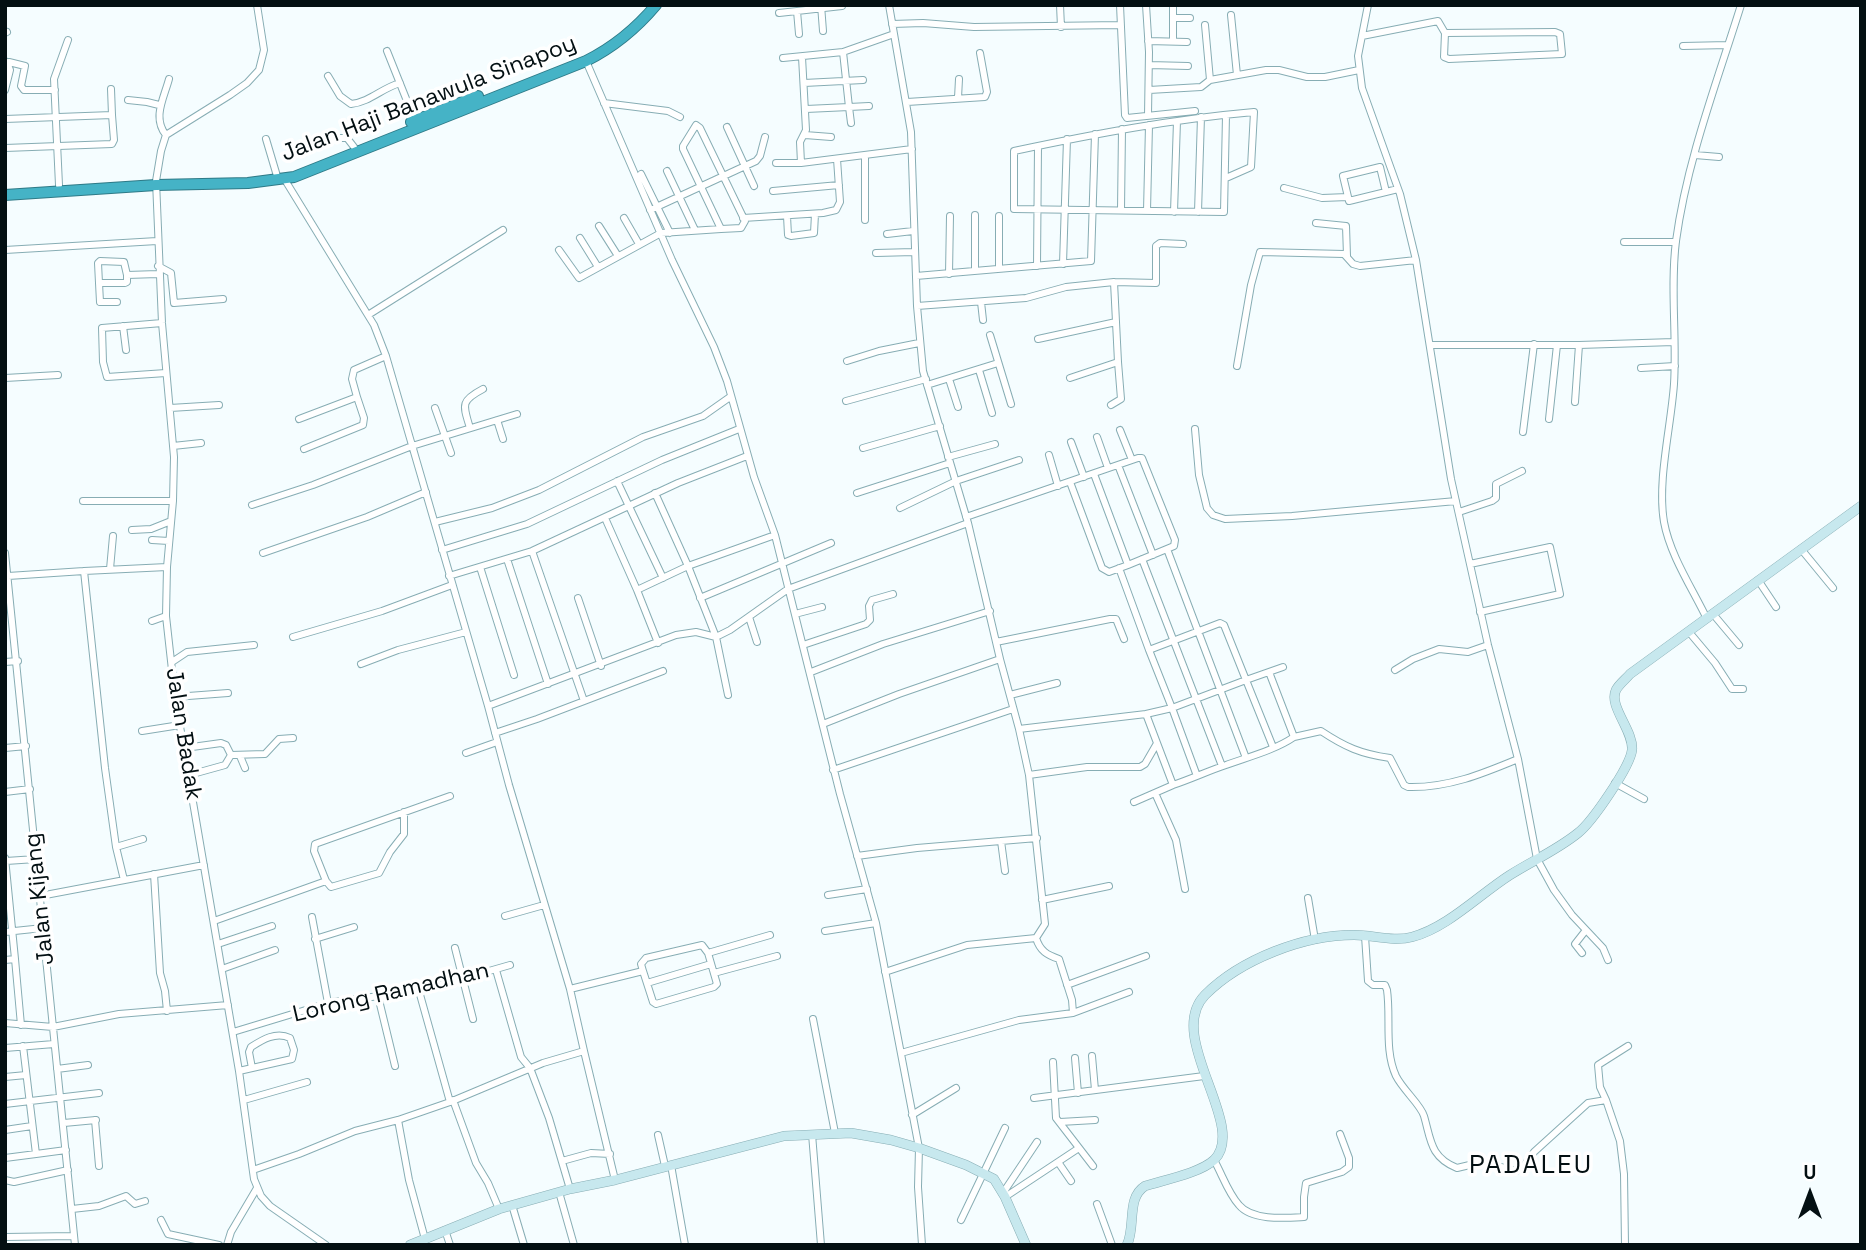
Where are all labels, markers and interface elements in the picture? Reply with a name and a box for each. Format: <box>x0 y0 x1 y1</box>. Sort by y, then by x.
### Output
street label: Jalan Haji Banawula Sinapoy <box>278 30 580 168</box>
street label: Jalan Badak <box>159 666 207 802</box>
street label: Jalan Kijang <box>19 832 61 966</box>
street label: Lorong Ramadhan <box>290 957 492 1029</box>
district label: PADALEU <box>1470 1150 1592 1182</box>
north arrow <box>1775 1159 1845 1229</box>
text: U <box>1804 1160 1816 1185</box>

